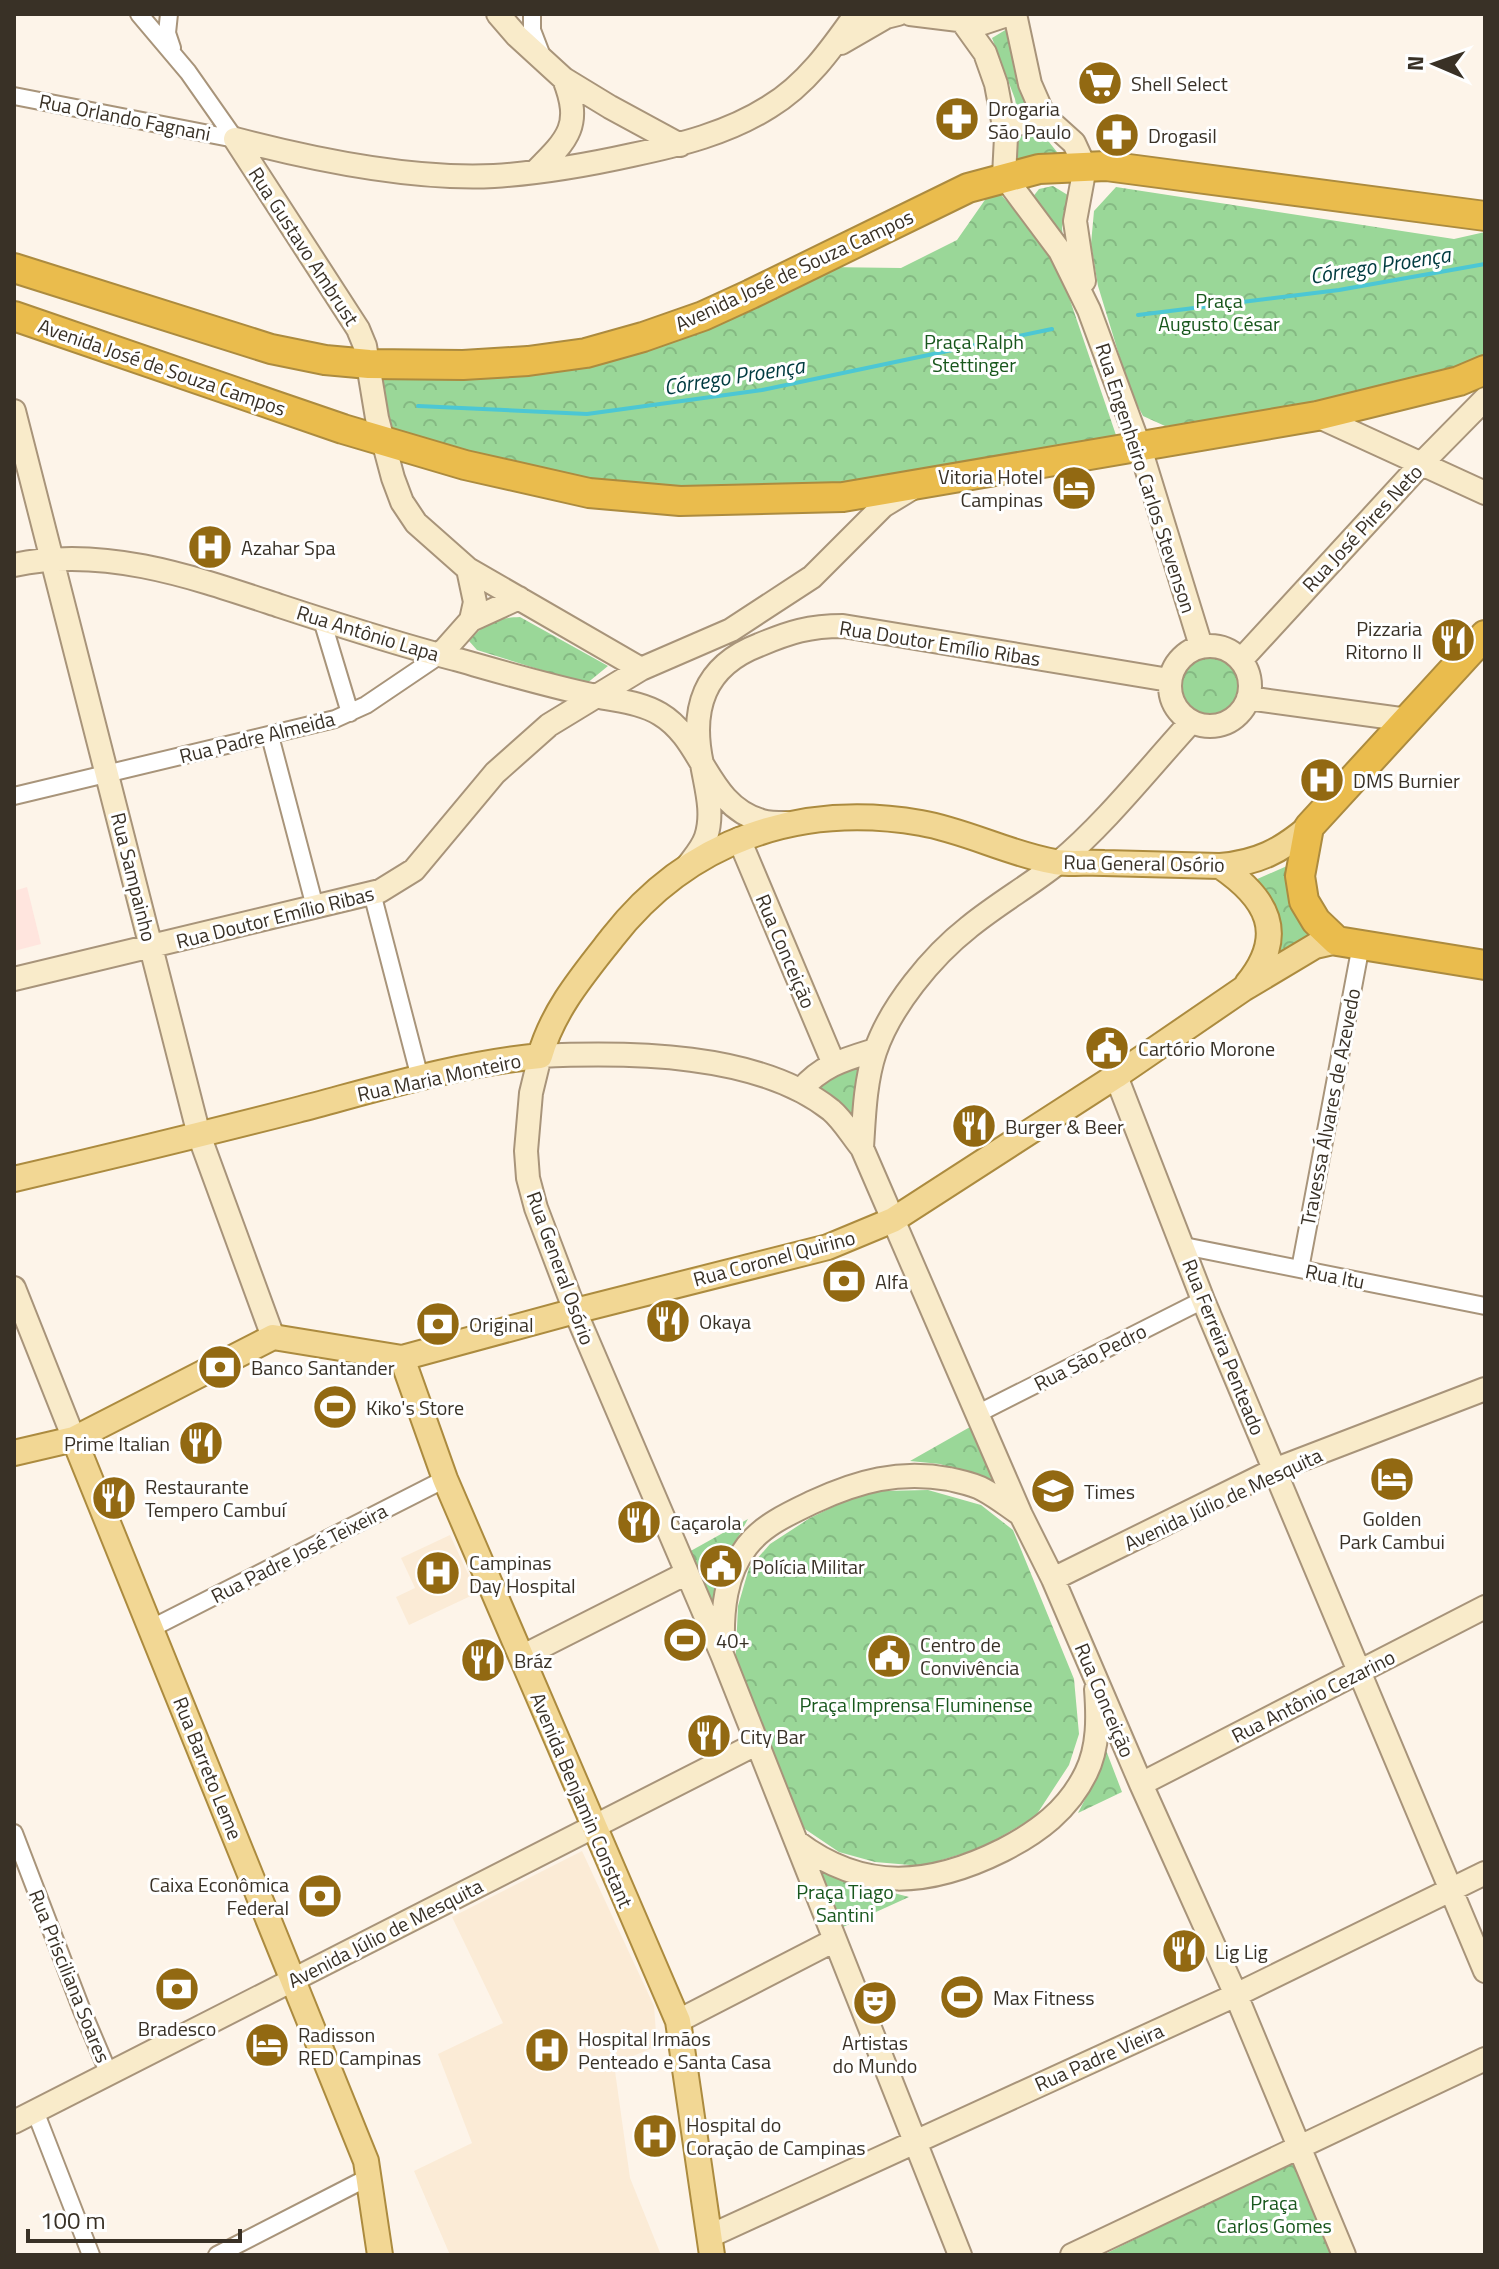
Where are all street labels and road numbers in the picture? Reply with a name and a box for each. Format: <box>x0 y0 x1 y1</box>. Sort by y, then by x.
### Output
street label: Rua Orlando Fagnani <box>36 85 214 149</box>
street label: Rua Gustavo Ambrust <box>241 160 367 332</box>
street label: Avenida José de Souza Campos <box>670 201 918 339</box>
street label: Avenida José de Souza Campos <box>34 310 290 424</box>
street label: Rua Engenheiro Carlos Stevenson <box>1088 339 1204 617</box>
street label: Rua José Pires Neto <box>1294 457 1430 599</box>
street label: Rua Antônio Lapa <box>293 597 443 669</box>
street label: Rua Doutor Emílio Ribas <box>837 612 1043 674</box>
street label: Rua Padre Almeida <box>176 703 338 771</box>
street label: Rua Sampainho <box>103 809 165 945</box>
street label: Rua General Osório <box>1063 846 1225 880</box>
street label: Rua Doutor Emílio Ribas <box>173 877 377 957</box>
street label: Rua Conceição <box>748 889 824 1013</box>
street label: Travessa Álvares de Azevedo <box>1292 986 1368 1228</box>
street label: Rua Maria Monteiro <box>354 1045 524 1109</box>
street label: Rua General Osório <box>519 1187 603 1349</box>
street label: Rua Coronel Quirino <box>690 1221 858 1295</box>
street label: Rua Ferreira Penteado <box>1174 1254 1274 1440</box>
street label: Rua Itu <box>1303 1255 1367 1297</box>
street label: Rua São Pedro <box>1028 1315 1152 1399</box>
street label: Avenida Júlio de Mesquita <box>1119 1439 1327 1559</box>
street label: Rua Padre José Teixeira <box>205 1495 393 1611</box>
street label: Rua Conceição <box>1067 1638 1143 1762</box>
street label: Rua Antônio Cezarino <box>1226 1641 1400 1751</box>
street label: Avenida Benjamin Constant <box>523 1688 641 1912</box>
street label: Rua Barreto Leme <box>165 1692 251 1844</box>
street label: Avenida Júlio de Mesquita <box>282 1870 488 1996</box>
street label: Rua Prisciliana Soares <box>21 1885 119 2067</box>
street label: Rua Padre Vieira <box>1030 2015 1168 2099</box>

